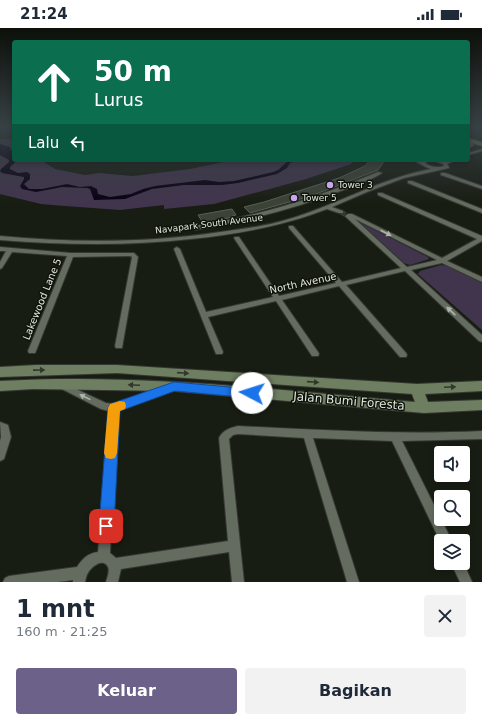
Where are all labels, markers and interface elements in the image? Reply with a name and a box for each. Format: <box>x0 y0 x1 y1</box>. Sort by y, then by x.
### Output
text: 21:24 <box>20 5 68 23</box>
text: 50 m <box>94 55 172 88</box>
icon: ahead <box>28 56 80 108</box>
text: Lurus <box>94 89 143 110</box>
icon: left <box>67 132 89 154</box>
text: Lalu <box>28 134 59 152</box>
marker: Tower 3 <box>325 180 335 190</box>
place label: Tower 3 <box>337 180 373 190</box>
marker: Tower 5 <box>289 193 299 203</box>
place label: Tower 5 <box>301 193 337 203</box>
street label: Navapark South Avenue <box>155 212 264 236</box>
one-way arrow <box>381 229 392 236</box>
street label: Lakewood Lane 5 <box>21 257 63 341</box>
street label: North Avenue <box>268 271 338 295</box>
one-way arrow <box>446 306 456 316</box>
one-way arrow <box>33 367 46 373</box>
one-way arrow <box>177 369 189 376</box>
position arrow <box>231 372 273 414</box>
one-way arrow <box>307 378 319 385</box>
one-way arrow <box>127 382 140 388</box>
one-way arrow <box>444 384 457 390</box>
street label: Jalan Bumi Foresta <box>292 389 405 413</box>
one-way arrow <box>79 394 91 400</box>
map controls <box>434 446 470 570</box>
button: sound <box>434 446 470 482</box>
button: search <box>434 490 470 526</box>
pin <box>89 509 123 543</box>
icon: arrive <box>95 515 117 537</box>
button: layers <box>434 534 470 570</box>
text: 1 mnt <box>16 595 95 623</box>
button: close <box>424 595 466 637</box>
text: 160 m · 21:25 <box>16 624 107 639</box>
button: Keluar <box>16 668 237 714</box>
button: Bagikan <box>245 668 466 714</box>

